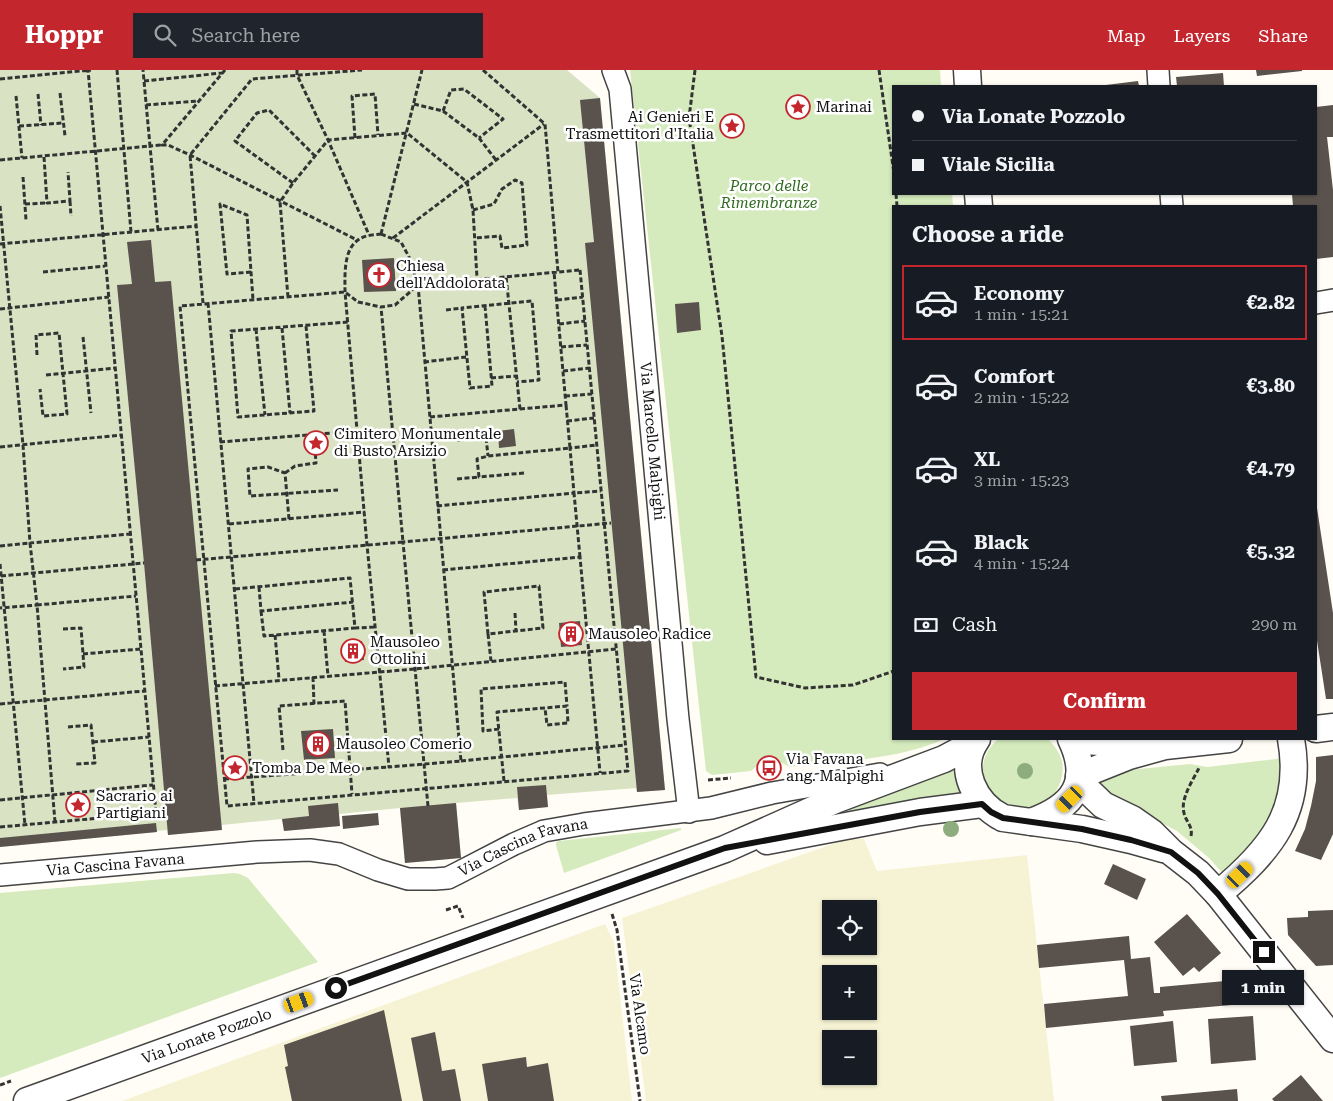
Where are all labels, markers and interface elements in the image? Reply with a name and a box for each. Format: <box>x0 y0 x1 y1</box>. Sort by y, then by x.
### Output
search box <box>133 13 483 58</box>
text: Hoppr <box>25 21 103 49</box>
icon: search <box>151 21 179 49</box>
text: Search here <box>191 24 300 47</box>
text: Map <box>1107 25 1146 46</box>
text: Layers <box>1174 25 1230 46</box>
text: Share <box>1258 25 1308 46</box>
place icon: Marinai <box>785 94 811 120</box>
place label: Marinai <box>816 98 872 116</box>
text: Via Lonate Pozzolo <box>942 105 1125 128</box>
place label: Ai Genieri E Trasmettitori d'Italia <box>566 108 714 143</box>
place icon: Ai Genieri E Trasmettitori d'Italia <box>719 113 745 139</box>
text: Viale Sicilia <box>942 153 1055 176</box>
park label: Parco delle Rimembranze <box>720 177 818 212</box>
text: Choose a ride <box>912 222 1064 247</box>
place label: Chiesa dell'Addolorata <box>396 257 505 292</box>
church icon: Chiesa dell'Addolorata <box>366 262 392 288</box>
icon: car <box>914 280 959 325</box>
text: Economy <box>974 282 1064 305</box>
text: €2.82 <box>1246 291 1295 314</box>
text: 1 min · 15:21 <box>974 305 1069 324</box>
street label: Via Marcello Malpighi <box>636 361 669 521</box>
icon: car <box>914 363 959 408</box>
text: Comfort <box>974 365 1055 388</box>
text: €3.80 <box>1246 374 1295 397</box>
text: 2 min · 15:22 <box>974 388 1069 407</box>
place label: Cimitero Monumentale di Busto Arsizio <box>334 425 501 460</box>
place icon: Cimitero Monumentale di Busto Arsizio <box>303 430 329 456</box>
icon: car <box>914 446 959 491</box>
text: XL <box>974 448 1000 471</box>
text: €4.79 <box>1246 457 1295 480</box>
text: 3 min · 15:23 <box>974 471 1069 490</box>
icon: car <box>914 529 959 574</box>
text: Black <box>974 531 1029 554</box>
text: €5.32 <box>1246 540 1295 563</box>
text: 4 min · 15:24 <box>974 554 1069 573</box>
icon: cash <box>912 611 940 639</box>
text: Cash <box>952 613 997 636</box>
text: 290 m <box>1251 615 1297 634</box>
building icon: Mausoleo Radice <box>558 621 584 647</box>
place label: Mausoleo Radice <box>588 625 711 643</box>
place label: Mausoleo Ottolini <box>370 633 440 668</box>
building icon: Mausoleo Ottolini <box>340 638 366 664</box>
button: Confirm <box>912 672 1297 730</box>
building icon: Mausoleo Comerio <box>305 731 331 757</box>
place label: Mausoleo Comerio <box>336 735 472 753</box>
place label: Via Favana ang. Malpighi <box>786 750 884 785</box>
place icon: Tomba De Meo <box>222 755 248 781</box>
bus stop icon: Via Favana ang. Malpighi <box>756 755 782 781</box>
place label: Tomba De Meo <box>252 759 361 777</box>
car <box>1054 783 1085 815</box>
place label: Sacrario ai Partigiani <box>96 787 173 822</box>
place icon: Sacrario ai Partigiani <box>65 792 91 818</box>
street label: Via Cascina Favana <box>455 814 589 880</box>
street label: Via Cascina Favana <box>46 850 185 880</box>
car <box>1224 859 1256 891</box>
map controls <box>822 900 877 1085</box>
button: locate <box>822 900 877 955</box>
route end <box>1253 941 1275 963</box>
button: + <box>822 965 877 1020</box>
callout: 1 min <box>1223 970 1305 1004</box>
street label: Via Alcamo <box>625 972 655 1056</box>
route start <box>325 977 347 999</box>
text: 1 min <box>1241 978 1285 997</box>
car <box>282 990 315 1014</box>
street label: Via Lonate Pozzolo <box>139 1004 274 1068</box>
button: − <box>822 1030 877 1085</box>

